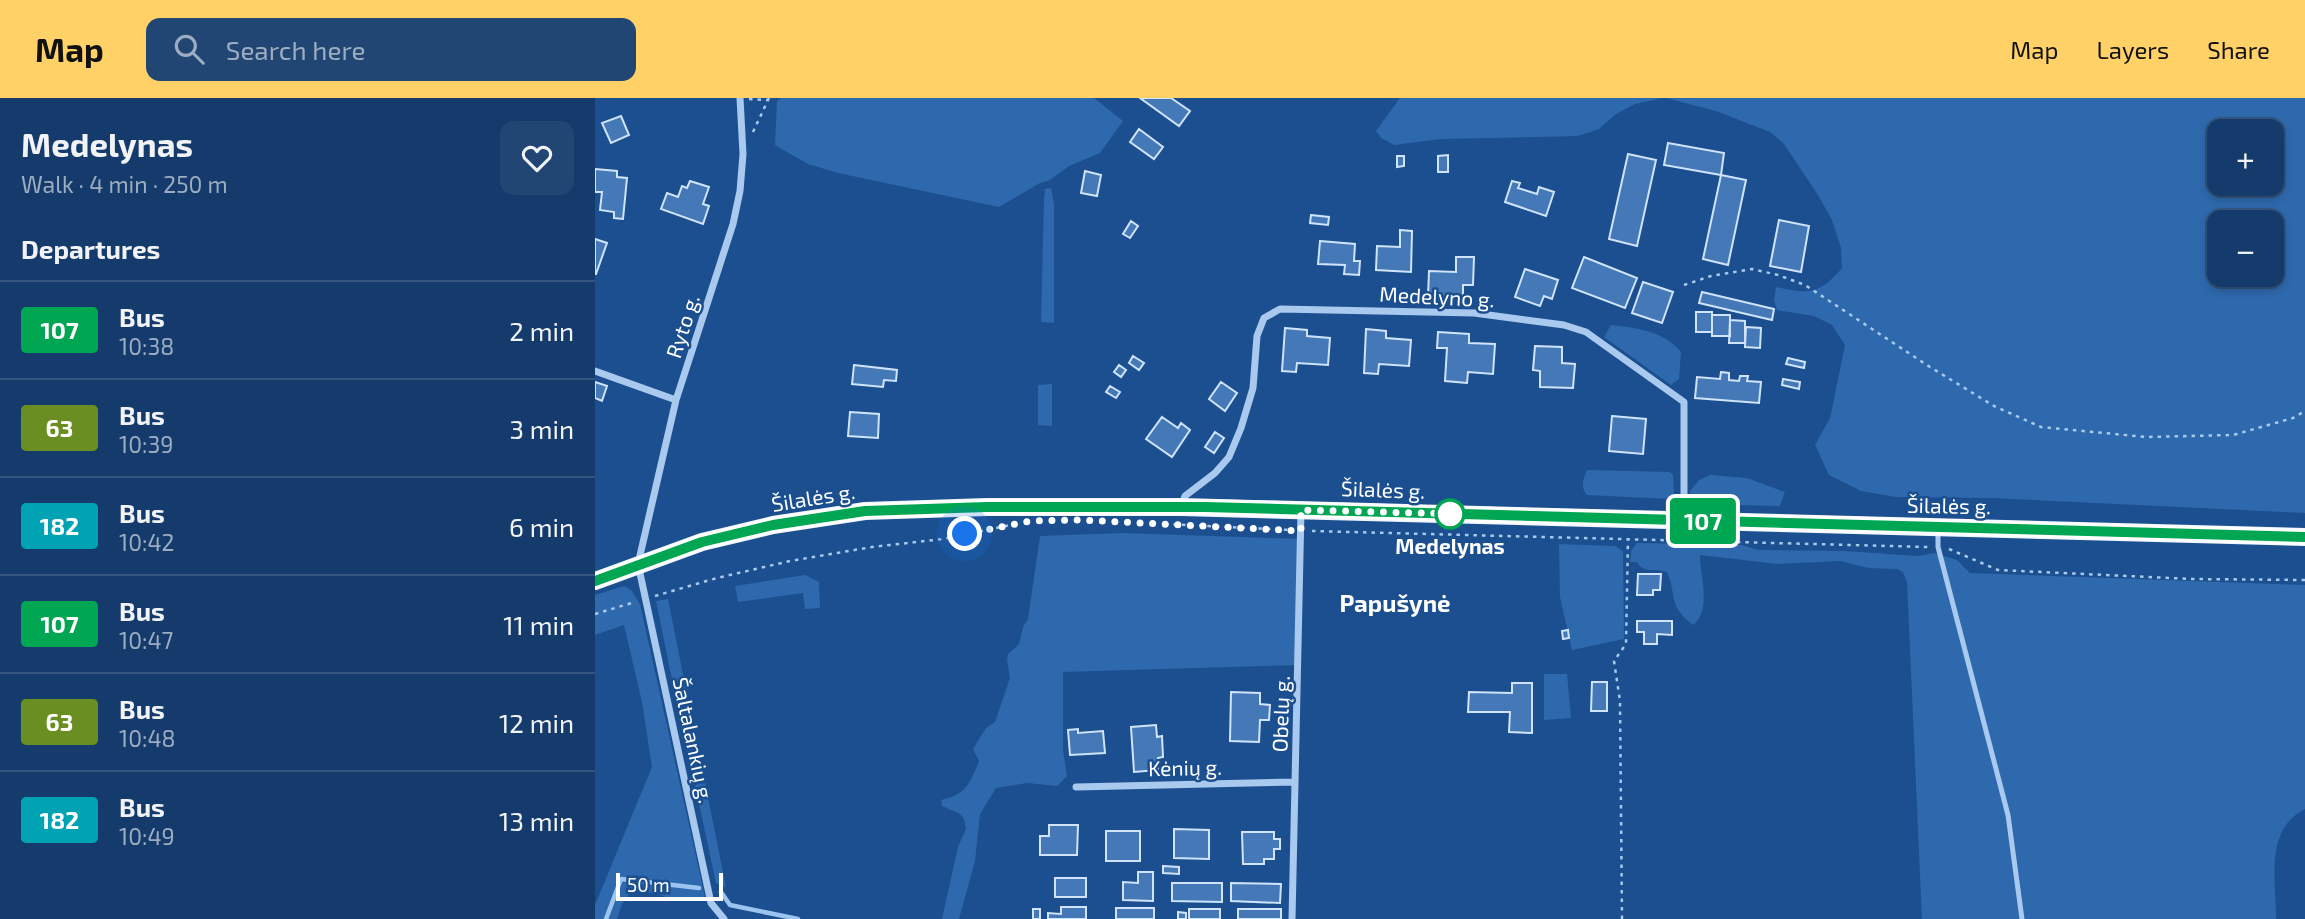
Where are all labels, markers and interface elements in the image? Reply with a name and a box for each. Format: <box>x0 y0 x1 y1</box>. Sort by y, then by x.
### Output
search box <box>146 18 636 81</box>
text: Map <box>35 29 104 69</box>
icon: search <box>170 30 208 68</box>
text: Search here <box>226 34 365 65</box>
text: Map <box>2010 35 2058 64</box>
text: Layers <box>2096 35 2169 64</box>
text: Share <box>2207 35 2270 64</box>
map controls <box>2207 119 2284 287</box>
button: + <box>2207 119 2284 196</box>
button: heart <box>500 121 574 195</box>
text: Medelynas <box>21 124 193 164</box>
text: Walk · 4 min · 250 m <box>21 170 228 198</box>
button: − <box>2207 210 2284 287</box>
text: Departures <box>21 233 160 264</box>
street label: Medelyno g. <box>1379 281 1495 311</box>
street label: Ryto g. <box>660 291 704 361</box>
text: Bus <box>119 301 165 332</box>
text: 107 <box>40 315 79 344</box>
text: 2 min <box>509 315 574 346</box>
text: 10:38 <box>119 332 174 360</box>
text: Bus <box>119 399 165 430</box>
text: 63 <box>46 413 73 442</box>
text: 3 min <box>509 413 574 444</box>
text: 10:39 <box>119 430 173 458</box>
street label: Šilalės g. <box>1341 475 1425 503</box>
street label: Šilalės g. <box>769 478 857 516</box>
street label: Šilalės g. <box>1907 492 1991 518</box>
text: Bus <box>119 497 165 528</box>
line badge: 107 <box>1663 498 1743 544</box>
marker: Medelynas <box>1435 499 1465 529</box>
text: 107 <box>1684 506 1722 535</box>
text: 182 <box>40 511 79 540</box>
text: 6 min <box>509 511 574 542</box>
your location <box>947 516 982 551</box>
text: 10:42 <box>119 528 175 556</box>
place label: Medelynas <box>1395 533 1505 559</box>
district label: Papušynė <box>1339 588 1451 617</box>
text: Bus <box>119 595 165 626</box>
text: 107 <box>40 609 79 638</box>
text: 11 min <box>503 609 574 640</box>
text: 10:47 <box>119 626 173 654</box>
street label: Šaltalankių g. <box>668 675 720 805</box>
street label: Obelų g. <box>1266 675 1294 753</box>
text: Bus <box>119 693 165 724</box>
text: 63 <box>46 707 73 736</box>
text: 12 min <box>499 707 574 738</box>
text: 10:48 <box>119 724 176 752</box>
street label: Kėnių g. <box>1148 754 1222 780</box>
text: Bus <box>119 791 165 822</box>
text: 182 <box>40 805 79 834</box>
text: 13 min <box>499 805 574 836</box>
text: 10:49 <box>119 822 175 850</box>
scale bar <box>616 870 723 902</box>
text: 50 m <box>627 873 670 896</box>

